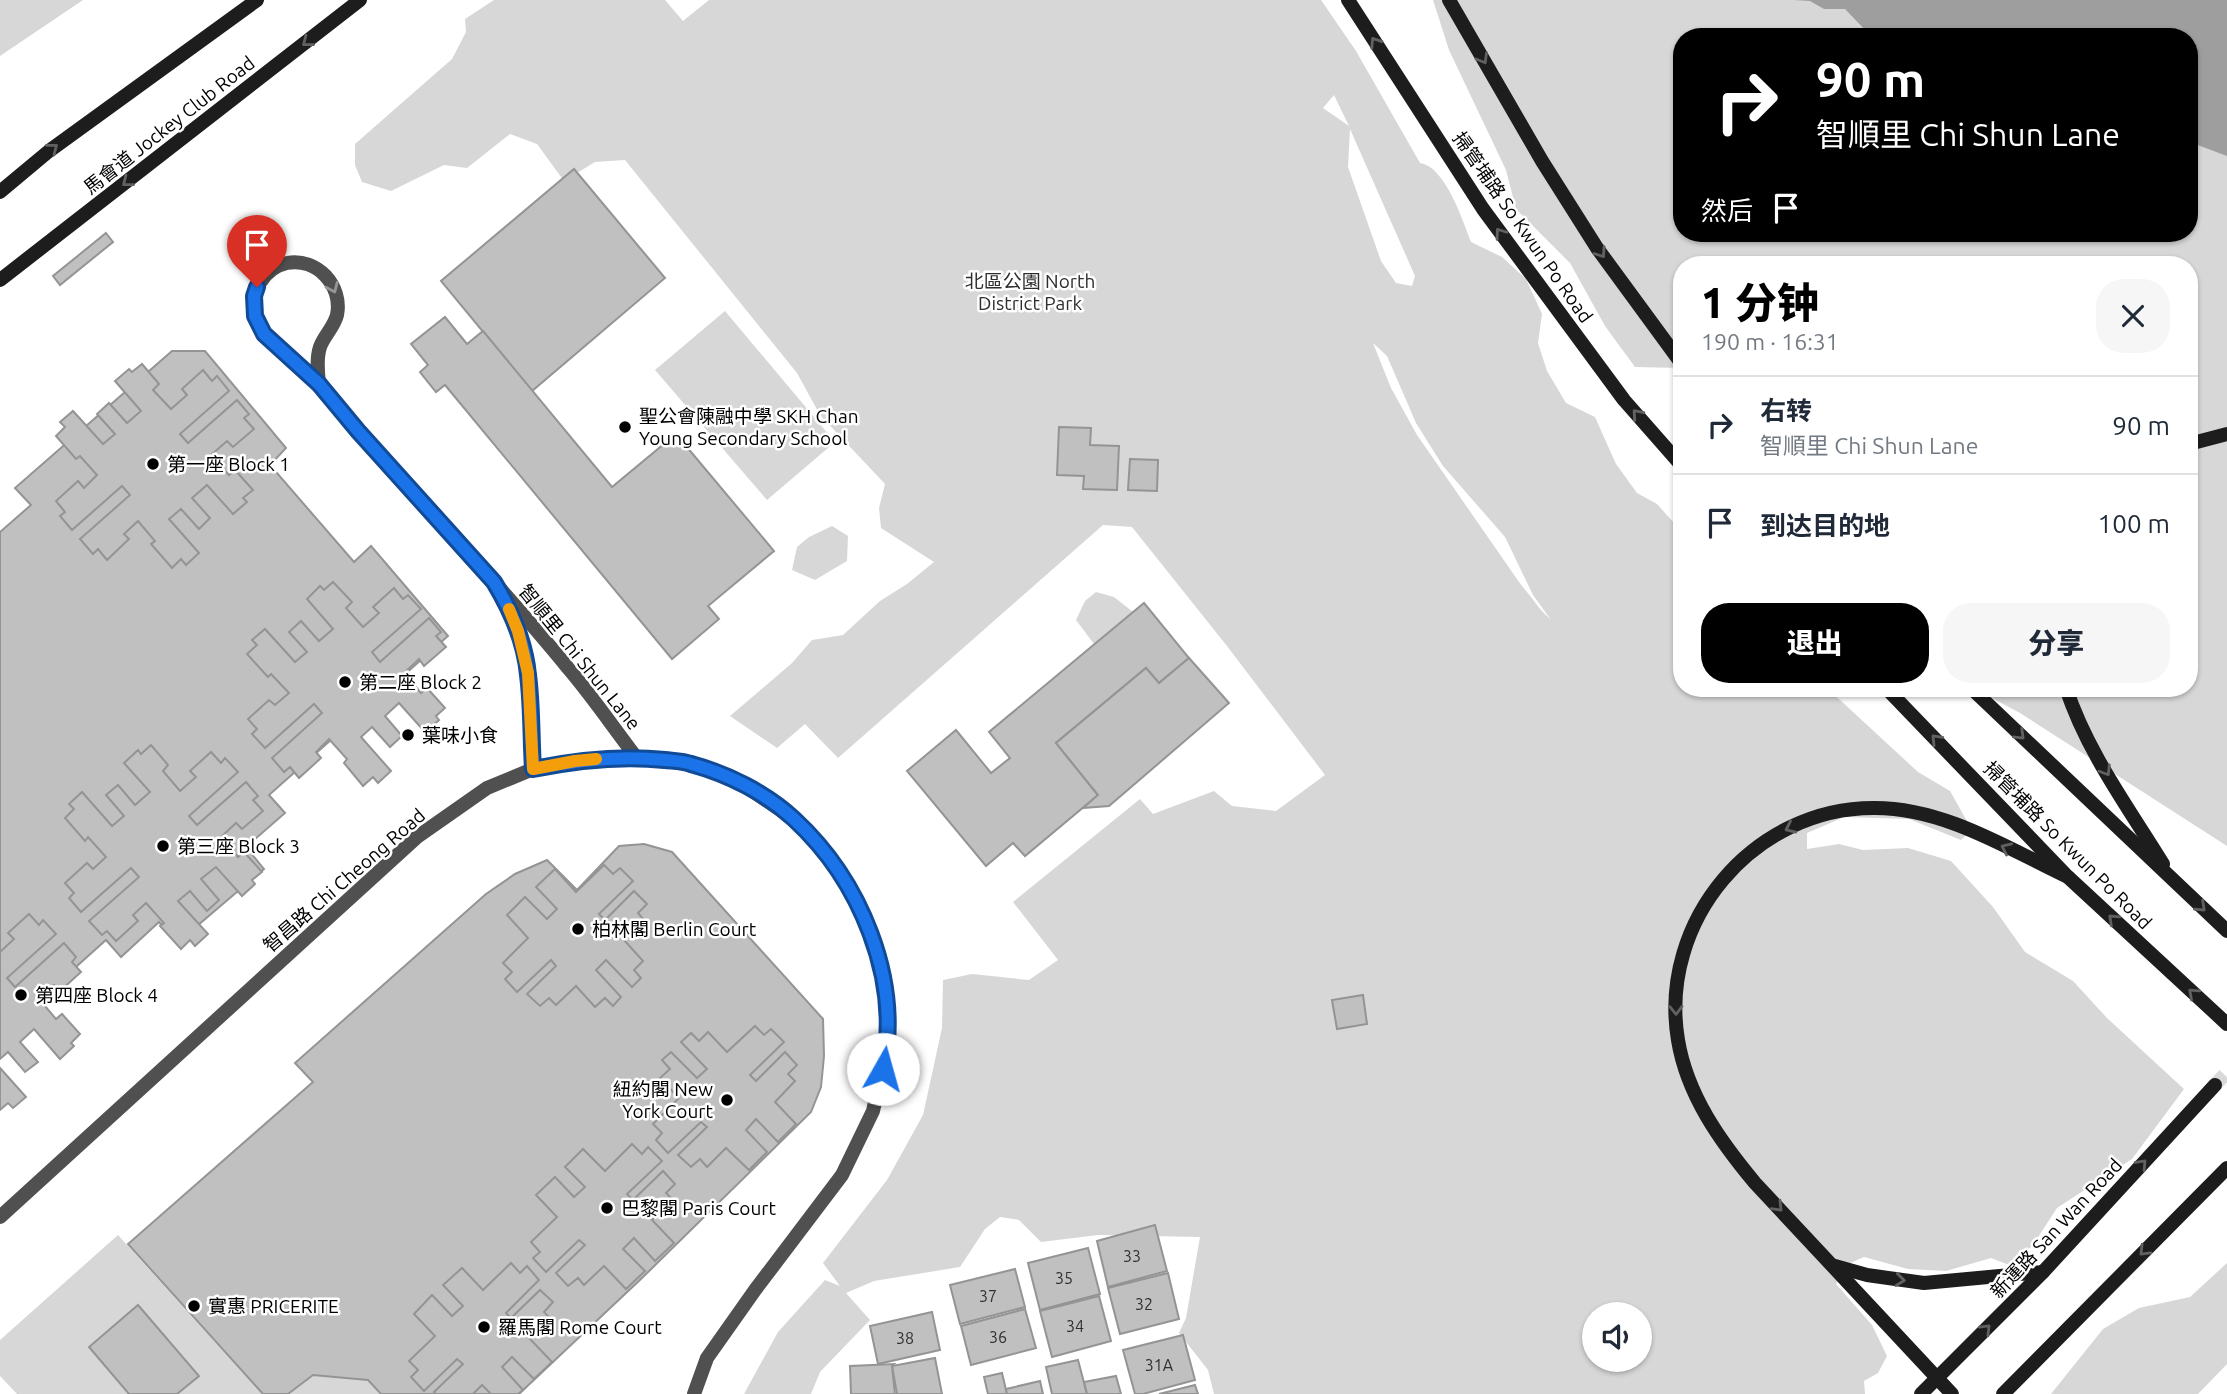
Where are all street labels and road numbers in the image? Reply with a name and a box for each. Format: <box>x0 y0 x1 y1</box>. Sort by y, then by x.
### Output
street label: 馬會道 Jockey Club Road <box>79 51 259 199</box>
street label: 掃管埔路 So Kwun Po Road <box>1449 127 1597 327</box>
street label: 智順里 Chi Shun Lane <box>515 580 645 734</box>
street label: 掃管埔路 So Kwun Po Road <box>1980 757 2156 933</box>
street label: 智昌路 Chi Cheong Road <box>259 804 429 956</box>
street label: 新運路 San Wan Road <box>1986 1154 2126 1302</box>

